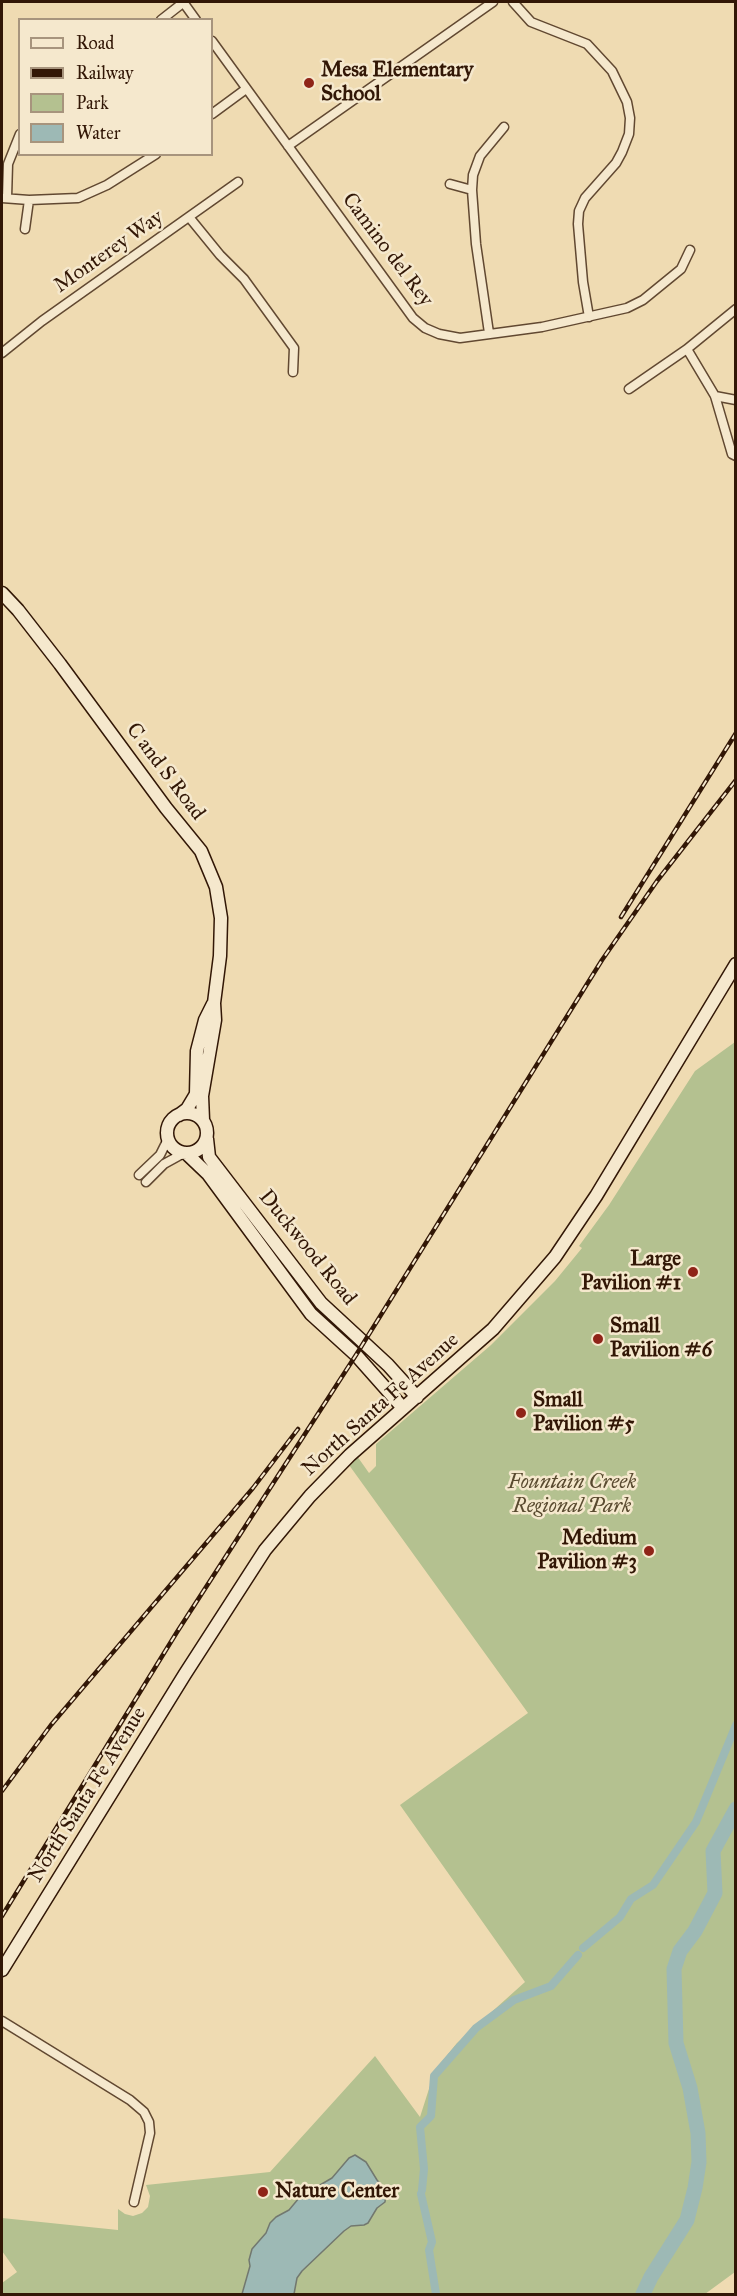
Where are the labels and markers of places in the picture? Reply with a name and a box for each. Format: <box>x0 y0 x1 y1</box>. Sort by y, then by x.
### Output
place label: Mesa Elementary School <box>321 58 473 108</box>
marker: Mesa Elementary School <box>302 76 316 90</box>
place label: Large Pavilion #1 <box>581 1247 681 1297</box>
marker: Large Pavilion #1 <box>686 1265 700 1279</box>
place label: Small Pavilion #6 <box>610 1314 712 1364</box>
marker: Small Pavilion #6 <box>591 1332 605 1346</box>
place label: Small Pavilion #5 <box>533 1388 634 1438</box>
marker: Small Pavilion #5 <box>514 1406 528 1420</box>
place label: Medium Pavilion #3 <box>537 1526 637 1576</box>
marker: Medium Pavilion #3 <box>642 1544 656 1558</box>
place label: Nature Center <box>275 2179 399 2205</box>
marker: Nature Center <box>256 2185 270 2199</box>

